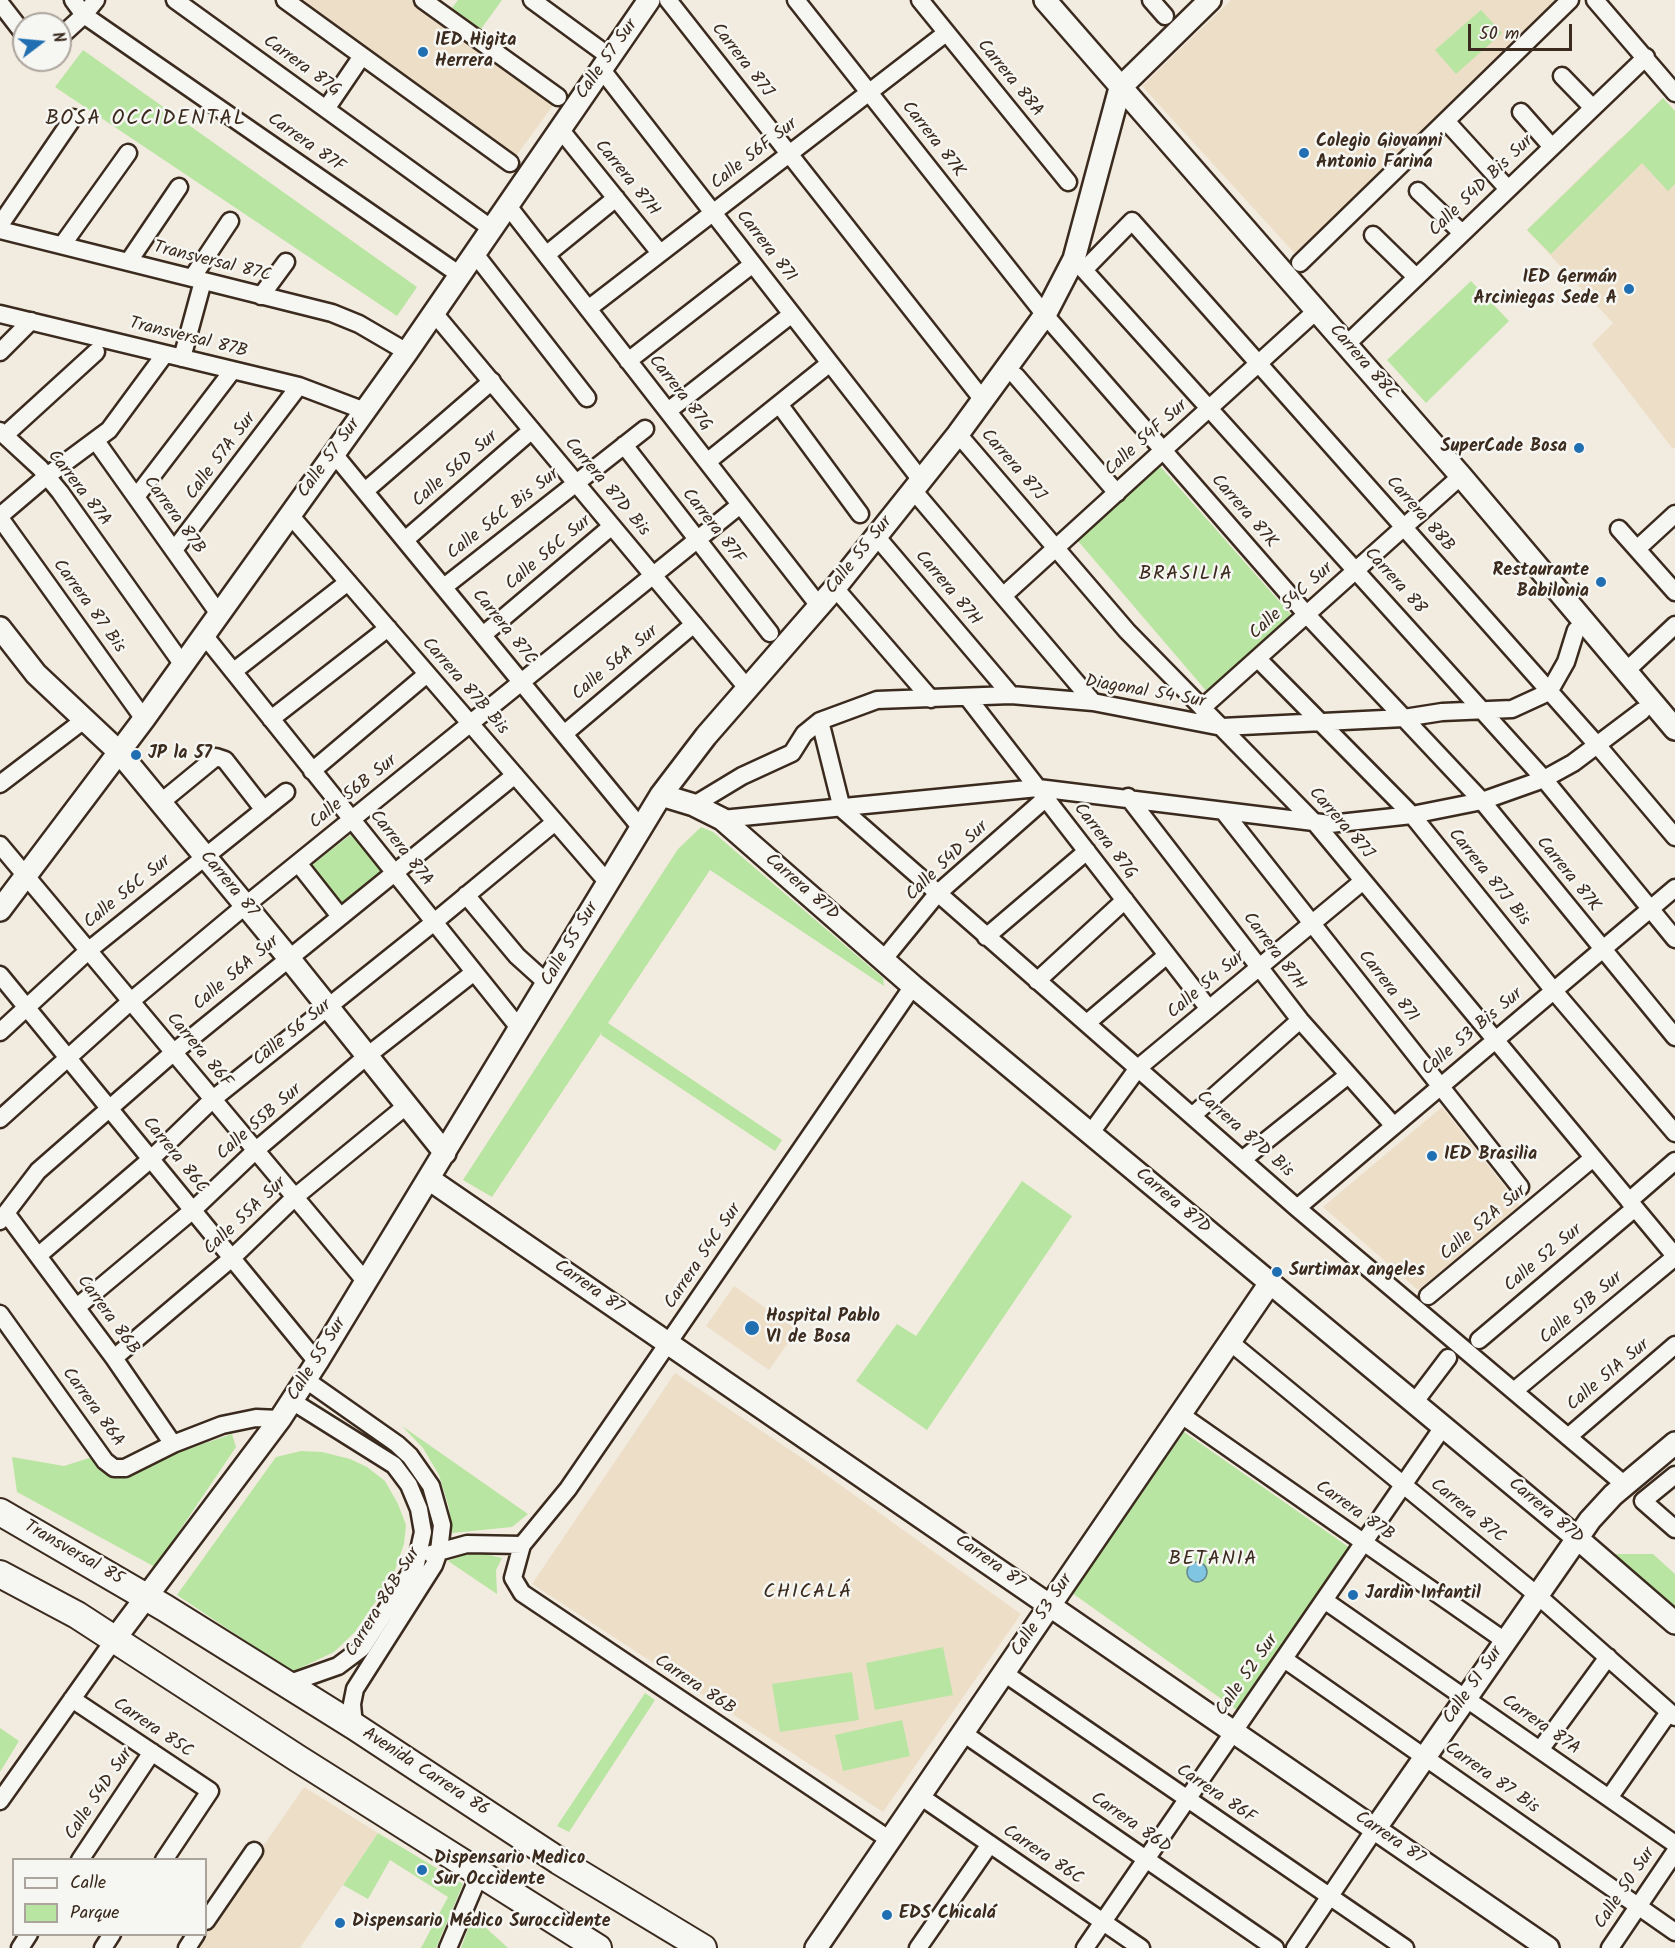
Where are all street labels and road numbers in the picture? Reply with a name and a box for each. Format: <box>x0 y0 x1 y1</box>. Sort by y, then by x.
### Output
street label: Calle 57 Sur <box>573 16 643 104</box>
street label: Carrera 87J <box>705 20 777 102</box>
street label: Carrera 87G <box>258 32 344 102</box>
street label: Carrera 88A <box>971 36 1047 122</box>
street label: Carrera 87K <box>896 98 968 182</box>
street label: Carrera 87F <box>262 110 348 178</box>
street label: Calle 56F Sur <box>707 115 803 195</box>
street label: Calle 54D Bis Sur <box>1425 132 1539 242</box>
street label: Carrera 87H <box>589 136 663 222</box>
street label: Carrera 87I <box>730 207 800 287</box>
street label: Transversal 87C <box>151 238 273 288</box>
street label: Transversal 87B <box>127 314 249 364</box>
street label: Carrera 88C <box>1323 321 1401 405</box>
street label: Carrera 87G <box>642 352 716 436</box>
street label: Calle 54F Sur <box>1101 396 1193 482</box>
street label: Calle 57A Sur <box>182 409 262 505</box>
street label: Calle 57 Sur <box>294 415 366 503</box>
street label: Carrera 87J <box>975 426 1049 506</box>
street label: Calle 56D Sur <box>409 427 503 513</box>
street label: Carrera 87D Bis <box>558 434 654 542</box>
street label: Carrera 87A <box>41 447 115 531</box>
street label: Calle 56C Bis Sur <box>444 465 564 565</box>
street label: Carrera 87K <box>1205 471 1281 553</box>
street label: Carrera 88B <box>1380 472 1458 558</box>
street label: Carrera 87B <box>137 473 209 559</box>
street label: Carrera 87F <box>676 485 748 569</box>
street label: Calle 56C Sur <box>502 512 596 596</box>
street label: Calle 55 Sur <box>822 513 898 599</box>
street label: Carrera 88 <box>1358 544 1430 620</box>
street label: Carrera 87H <box>909 547 985 631</box>
street label: Carrera 87 Bis <box>47 556 129 658</box>
street label: Calle 54C Sur <box>1246 559 1338 645</box>
street label: Carrera 87C <box>466 586 540 670</box>
street label: Calle 56A Sur <box>569 622 663 706</box>
street label: Carrera 87B Bis <box>416 634 512 740</box>
street label: Diagonal 54 Sur <box>1083 672 1207 714</box>
street label: Calle 56B Sur <box>306 751 402 835</box>
street label: Carrera 87J <box>1303 784 1377 864</box>
street label: Carrera 87G <box>1067 800 1141 884</box>
street label: Carrera 87A <box>363 807 437 891</box>
street label: Calle 54D Sur <box>902 817 994 907</box>
street label: Carrera 87J Bis <box>1442 825 1534 931</box>
street label: Carrera 87K <box>1530 833 1604 917</box>
street label: Carrera 87 <box>194 847 262 923</box>
street label: Carrera 87D <box>759 850 843 926</box>
street label: Calle 56C Sur <box>80 852 176 934</box>
street label: Calle 55 Sur <box>538 899 604 991</box>
street label: Carrera 87H <box>1237 909 1309 995</box>
street label: Calle 56A Sur <box>190 932 284 1016</box>
street label: Calle 54 Sur <box>1164 947 1250 1025</box>
street label: Carrera 87I <box>1352 947 1422 1027</box>
street label: Calle 53 Bis Sur <box>1418 984 1528 1082</box>
street label: Calle 56 Sur <box>250 996 336 1072</box>
street label: Carrera 86F <box>160 1009 236 1093</box>
street label: Calle 55B Sur <box>213 1080 307 1166</box>
street label: Carrera 87D Bis <box>1191 1087 1297 1183</box>
street label: Carrera 86C <box>137 1113 211 1199</box>
street label: Carrera 87D <box>1130 1164 1214 1240</box>
street label: Calle 55A Sur <box>200 1173 292 1261</box>
street label: Calle 52A Sur <box>1437 1182 1531 1266</box>
street label: Carrera 54C Sur <box>661 1200 747 1314</box>
street label: Calle 52 Sur <box>1501 1220 1587 1298</box>
street label: Carrera 87 <box>549 1256 627 1320</box>
street label: Calle 51B Sur <box>1536 1268 1628 1350</box>
street label: Carrera 86B <box>71 1272 143 1360</box>
street label: Calle 55 Sur <box>284 1314 352 1406</box>
street label: Calle 51A Sur <box>1563 1335 1655 1417</box>
street label: Carrera 86A <box>56 1364 128 1452</box>
street label: Carrera 87D <box>1503 1474 1587 1550</box>
street label: Carrera 87C <box>1425 1475 1509 1549</box>
street label: Carrera 87B <box>1310 1477 1398 1547</box>
street label: Transversal 85 <box>19 1517 127 1591</box>
street label: Carrera 87 <box>950 1531 1028 1595</box>
street label: Carrera 86B Sur <box>342 1544 426 1662</box>
street label: Calle 53 Sur <box>1008 1571 1078 1661</box>
street label: Calle 52 Sur <box>1212 1631 1284 1721</box>
street label: Calle 51 Sur <box>1439 1643 1509 1729</box>
street label: Carrera 86B <box>649 1651 739 1721</box>
street label: Carrera 87A <box>1497 1691 1583 1761</box>
street label: Carrera 85C <box>108 1694 196 1764</box>
street label: Avenida Carrera 86 <box>358 1724 492 1822</box>
street label: Carrera 87 Bis <box>1439 1738 1543 1820</box>
street label: Calle 54D Sur <box>61 1745 139 1845</box>
street label: Carrera 86F <box>1171 1761 1259 1829</box>
street label: Carrera 86D <box>1086 1788 1174 1860</box>
street label: Carrera 87 <box>1350 1808 1428 1870</box>
street label: Carrera 86C <box>998 1821 1086 1891</box>
street label: Calle 50 Sur <box>1591 1844 1661 1934</box>

